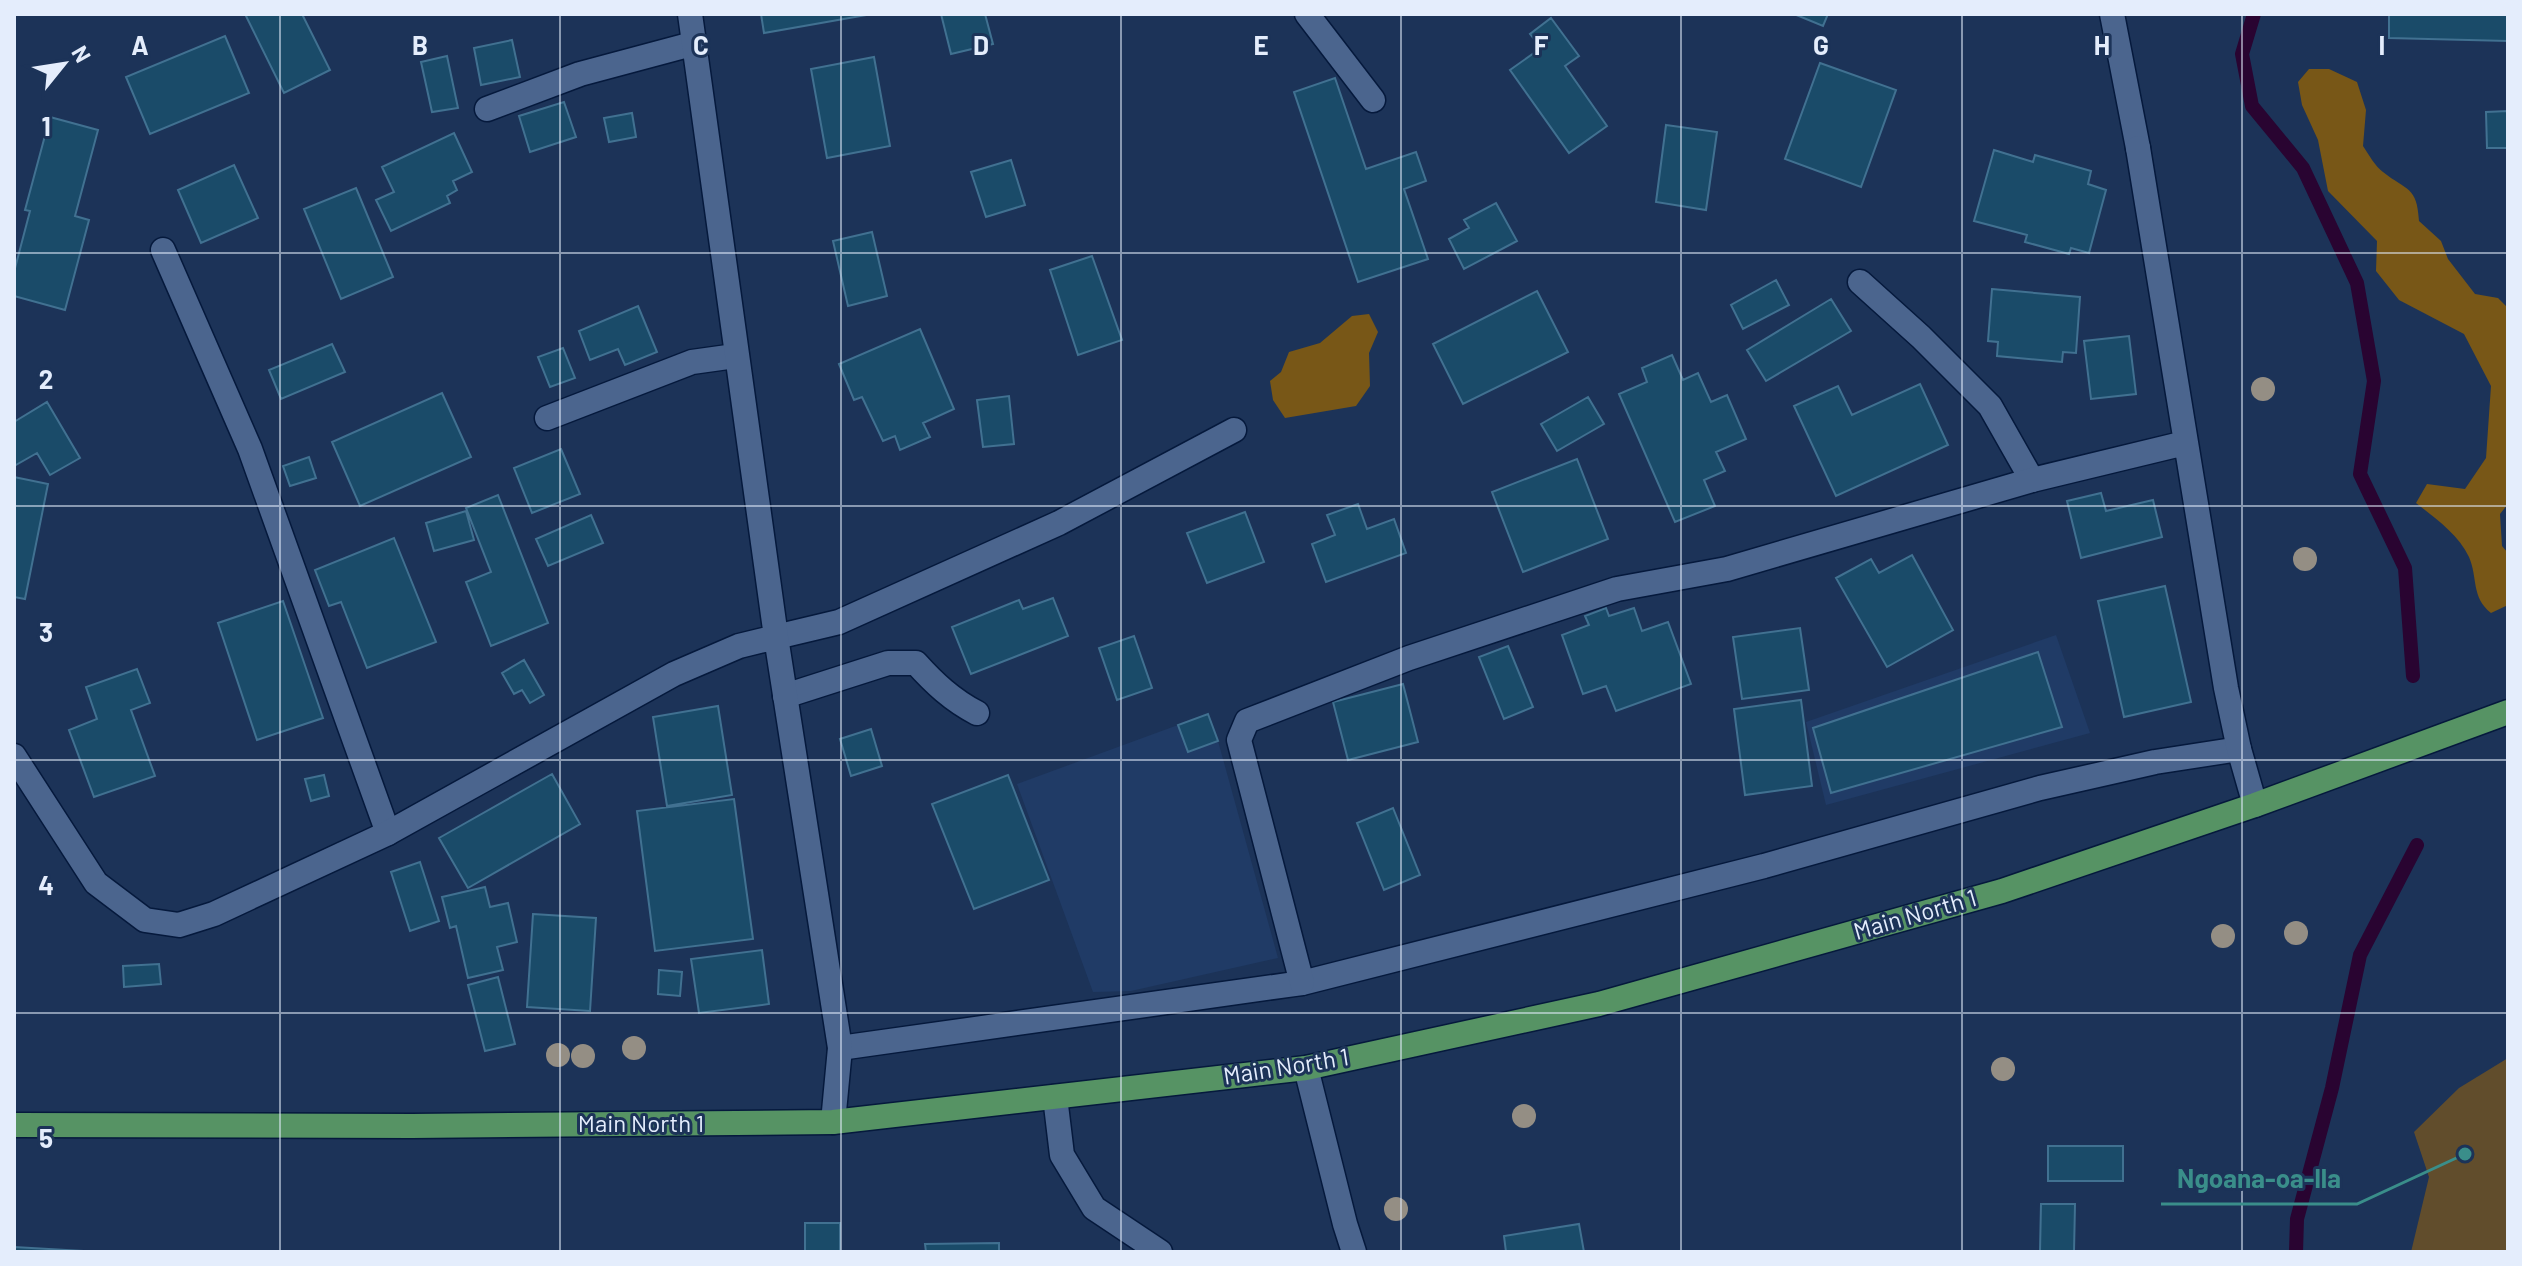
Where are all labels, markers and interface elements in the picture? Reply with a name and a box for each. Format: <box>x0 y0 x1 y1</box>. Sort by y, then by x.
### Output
north arrow <box>24 24 104 104</box>
text: A <box>131 29 149 60</box>
text: B <box>412 29 428 60</box>
text: C <box>693 29 709 60</box>
text: D <box>973 29 989 60</box>
text: E <box>1253 29 1269 60</box>
text: F <box>1534 29 1549 60</box>
text: G <box>1813 29 1829 60</box>
text: H <box>2094 29 2110 60</box>
text: I <box>2379 29 2385 60</box>
text: N <box>67 41 97 66</box>
text: 1 <box>41 110 51 141</box>
text: 2 <box>39 363 53 394</box>
text: 3 <box>39 616 53 647</box>
text: 4 <box>38 869 54 900</box>
street label: Main North 1 <box>1850 882 1979 945</box>
street label: Main North 1 <box>1221 1041 1351 1090</box>
street label: Main North 1 <box>578 1108 704 1137</box>
text: 5 <box>39 1122 53 1153</box>
callout: Ngoana-oa-lla <box>2161 1154 2357 1204</box>
text: Ngoana-oa-lla <box>2177 1162 2341 1193</box>

